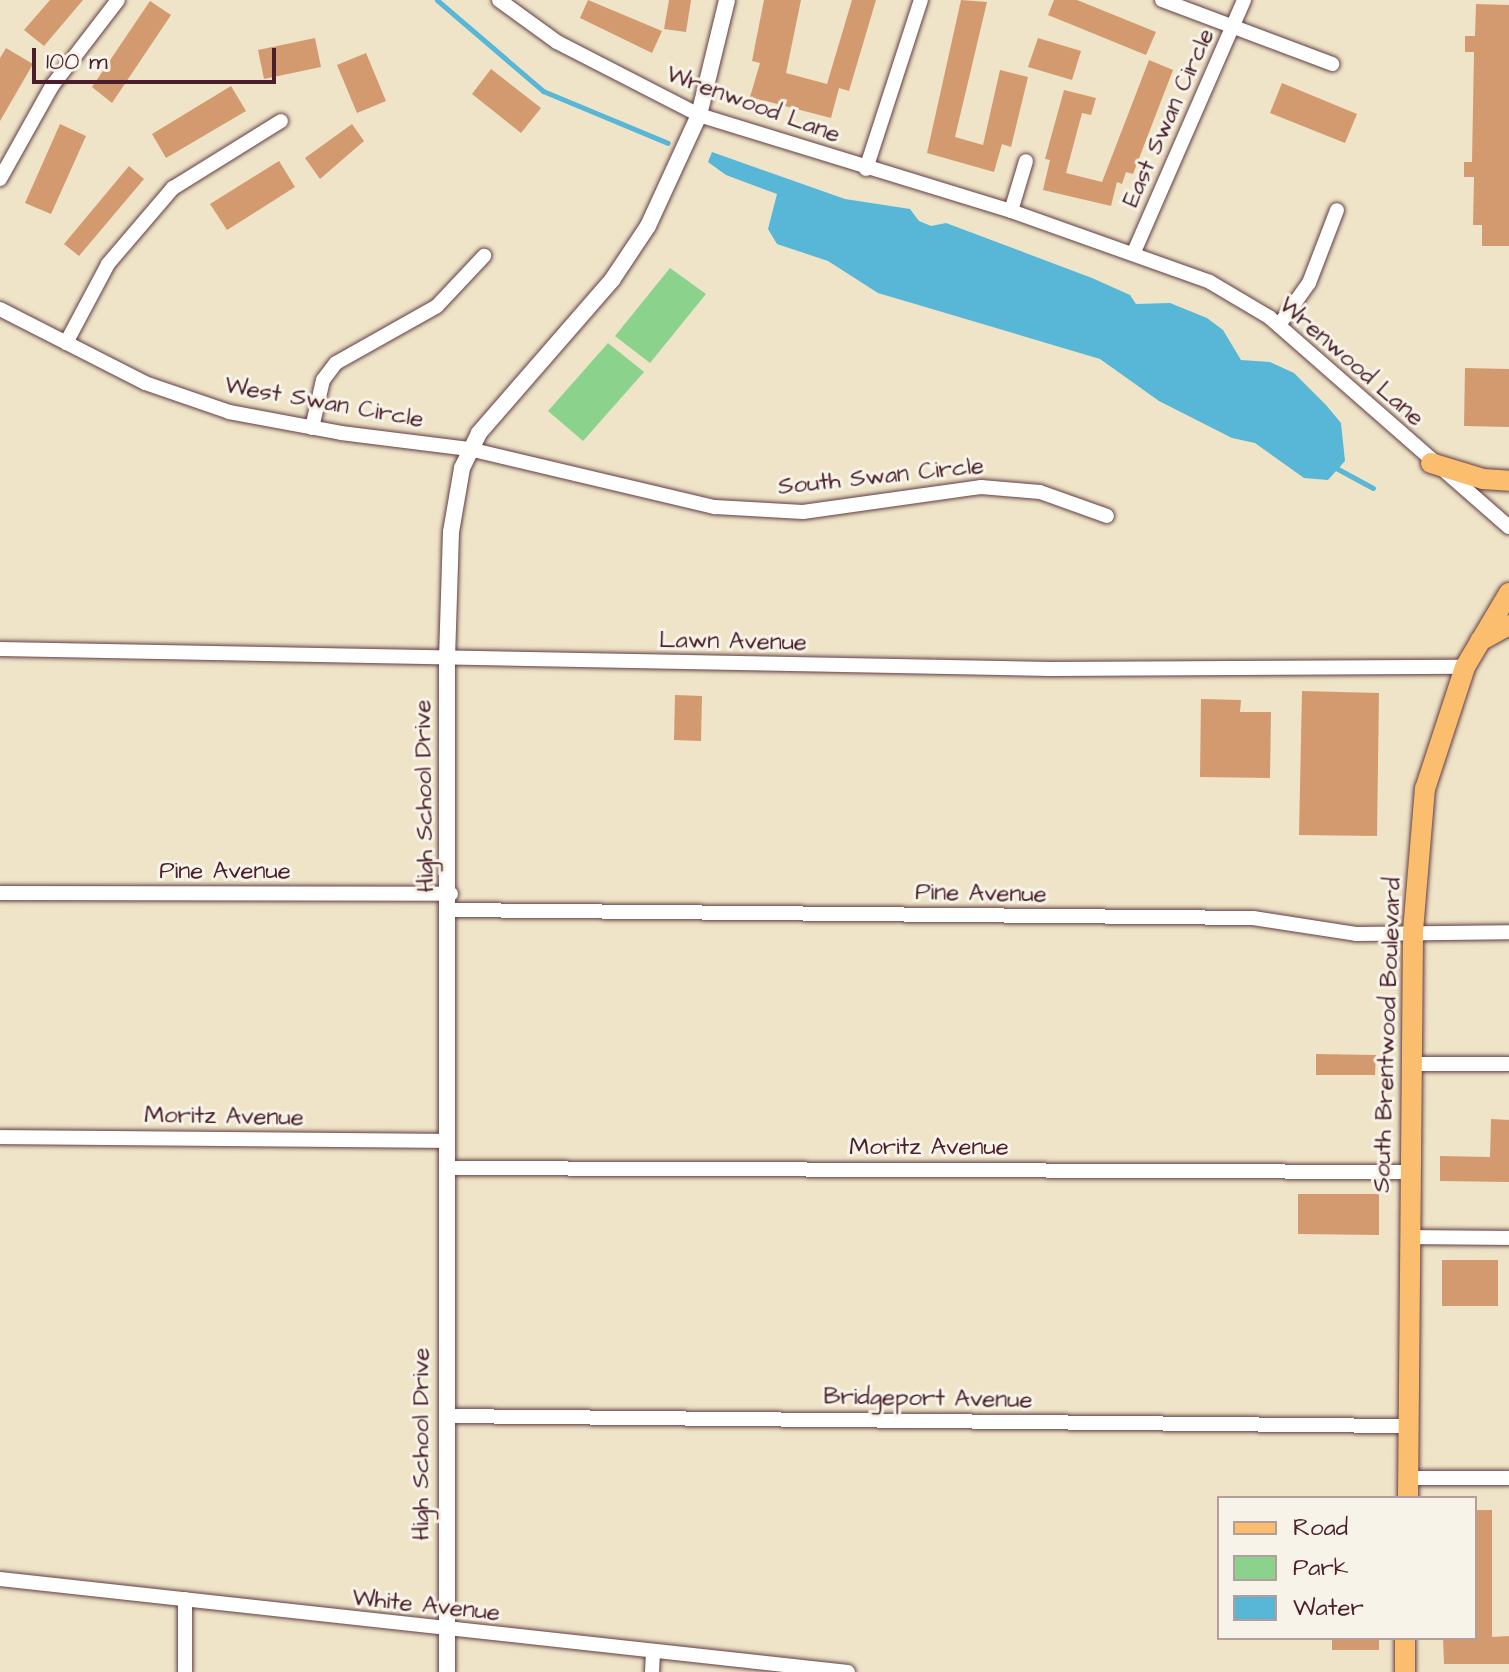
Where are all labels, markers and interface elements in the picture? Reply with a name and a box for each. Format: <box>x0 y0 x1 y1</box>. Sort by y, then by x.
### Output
street label: East Swan Circle <box>1117 24 1221 212</box>
scale bar <box>36 32 280 82</box>
text: 100 m <box>46 45 108 79</box>
street label: Wrenwood Lane <box>662 60 844 150</box>
street label: Wrenwood Lane <box>1273 291 1429 433</box>
street label: West Swan Circle <box>222 371 426 435</box>
street label: South Swan Circle <box>777 452 985 502</box>
street label: Lawn Avenue <box>659 626 807 658</box>
street label: High School Drive <box>409 699 441 893</box>
street label: Pine Avenue <box>159 858 291 886</box>
street label: South Brentwood Boulevard <box>1368 877 1408 1193</box>
street label: Pine Avenue <box>915 878 1047 910</box>
street label: Moritz Avenue <box>144 1101 304 1133</box>
street label: Moritz Avenue <box>849 1134 1009 1162</box>
street label: High School Drive <box>408 1348 436 1540</box>
street label: Bridgeport Avenue <box>823 1383 1033 1415</box>
legend <box>1217 1496 1477 1640</box>
text: Road <box>1293 1511 1348 1545</box>
text: Park <box>1293 1551 1349 1585</box>
street label: White Avenue <box>351 1584 501 1628</box>
text: Water <box>1293 1591 1364 1625</box>

